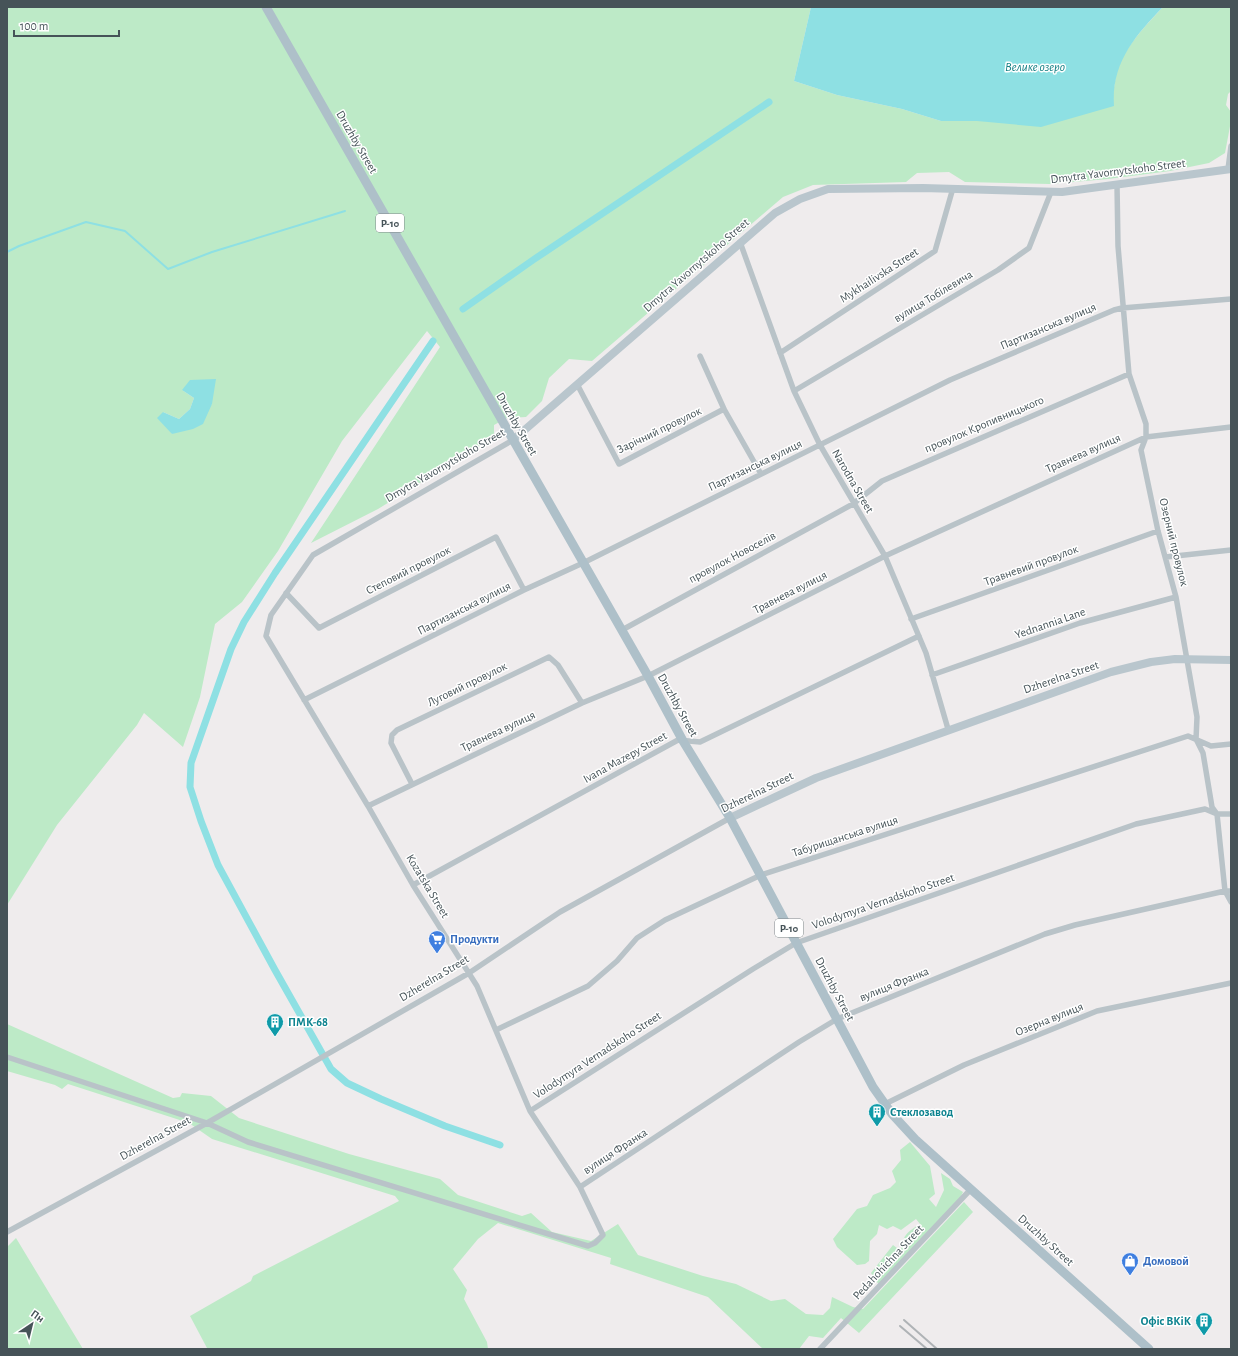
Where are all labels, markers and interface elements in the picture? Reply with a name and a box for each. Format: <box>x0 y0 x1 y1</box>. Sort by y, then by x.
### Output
scale bar <box>14 12 119 38</box>
text: 100 m <box>20 20 48 32</box>
water label: Велике озеро <box>1005 61 1065 74</box>
street label: Druzhby Street <box>333 109 380 176</box>
street label: Dmytra Yavornytskoho Street <box>1050 157 1186 186</box>
road number: Р-10 <box>376 214 404 232</box>
street label: Dmytra Yavornytskoho Street <box>641 216 752 315</box>
street label: Mykhailivska Street <box>838 245 921 306</box>
street label: вулиця Тобілевича <box>892 268 975 325</box>
street label: Партизанська вулиця <box>998 300 1098 353</box>
street label: Druzhby Street <box>493 391 540 458</box>
street label: провулок Кропивницького <box>923 393 1046 456</box>
street label: Зарічний провулок <box>615 404 704 456</box>
street label: Dmytra Yavornytskoho Street <box>383 426 507 505</box>
street label: Травнева вулиця <box>1044 431 1123 476</box>
street label: Партизанська вулиця <box>706 437 804 494</box>
street label: Narodna Street <box>830 447 876 515</box>
street label: Озерний провулок <box>1156 497 1191 588</box>
street label: провулок Новоселів <box>686 529 778 586</box>
street label: Травневий провулок <box>982 542 1080 589</box>
street label: Степовий провулок <box>364 543 453 597</box>
street label: Травнева вулиця <box>751 568 829 617</box>
street label: Партизанська вулиця <box>415 579 513 638</box>
street label: Yednannia Lane <box>1013 605 1087 641</box>
street label: Dzherelna Street <box>1022 658 1100 695</box>
street label: Луговий провулок <box>425 659 510 709</box>
street label: Druzhby Street <box>655 671 700 739</box>
street label: Травнева вулиця <box>459 708 538 754</box>
street label: Ivana Mazepy Street <box>581 729 669 786</box>
street label: Dzherelna Street <box>719 769 795 815</box>
street label: Табурищанська вулиця <box>791 813 900 860</box>
street label: Kozatska Street <box>404 852 452 920</box>
street label: Volodymyra Vernadskoho Street <box>810 871 956 932</box>
road number: Р-10 <box>775 919 803 937</box>
supermarket icon: Продукти <box>427 929 447 954</box>
place label: Продукти <box>450 933 499 946</box>
street label: Dzherelna Street <box>397 952 471 1003</box>
street label: Druzhby Street <box>812 955 857 1023</box>
street label: вулиця Франка <box>858 964 931 1004</box>
street label: Озерна вулиця <box>1013 1000 1085 1039</box>
street label: Volodymyra Vernadskoho Street <box>531 1009 664 1102</box>
building icon: ПМК-68 <box>265 1012 285 1037</box>
place label: ПМК-68 <box>288 1016 328 1028</box>
building icon: Стеклозавод <box>867 1102 887 1127</box>
place label: Стеклозавод <box>890 1106 954 1118</box>
street label: Dzherelna Street <box>118 1114 193 1162</box>
street label: вулиця Франка <box>581 1126 650 1177</box>
street label: Druzhby Street <box>1015 1212 1076 1269</box>
street label: Pedahohichna Street <box>851 1222 926 1302</box>
shop icon: Домовой <box>1120 1251 1140 1276</box>
place label: Домовой <box>1143 1255 1189 1267</box>
north arrow <box>12 1304 52 1344</box>
text: Пн <box>29 1308 46 1325</box>
building icon: Офіс ВКіК <box>1194 1311 1214 1336</box>
place label: Офіс ВКіК <box>1141 1315 1192 1327</box>

